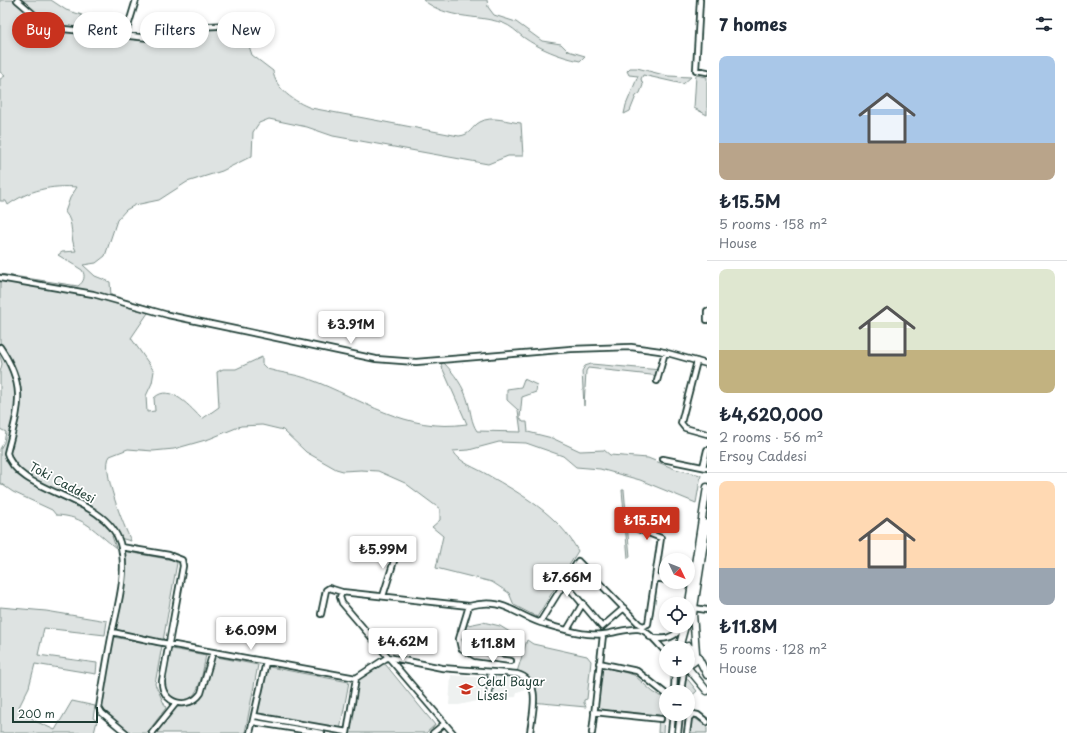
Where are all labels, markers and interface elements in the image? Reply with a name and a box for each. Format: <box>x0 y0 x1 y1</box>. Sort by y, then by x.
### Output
text: 7 homes <box>719 11 787 37</box>
chip: Buy <box>12 12 65 48</box>
chip: Rent <box>73 12 132 48</box>
chip: Filters <box>140 12 209 48</box>
chip: New <box>217 12 275 48</box>
icon: filters <box>1033 13 1055 35</box>
icon: home <box>851 82 923 154</box>
text: ₺15.5M <box>719 188 781 214</box>
text: 5 rooms · 158 m² <box>719 214 827 233</box>
text: House <box>719 233 757 252</box>
icon: home <box>851 295 923 367</box>
pin: ₺3.91M <box>318 311 384 345</box>
text: ₺3.91M <box>327 314 375 333</box>
text: ₺4,620,000 <box>719 401 823 427</box>
text: 2 rooms · 56 m² <box>719 427 823 446</box>
text: Ersoy Caddesi <box>719 446 807 465</box>
street label: Toki Caddesi <box>26 457 99 507</box>
pin: ₺15.5M <box>614 507 680 541</box>
icon: home <box>851 507 923 579</box>
text: ₺15.5M <box>623 510 671 529</box>
pin: ₺5.99M <box>350 536 416 570</box>
text: ₺5.99M <box>358 539 408 558</box>
north arrow <box>659 553 695 589</box>
map controls <box>659 553 695 721</box>
pin: ₺7.66M <box>534 564 600 598</box>
text: ₺7.66M <box>542 567 592 586</box>
button: locate <box>659 597 695 633</box>
text: ₺11.8M <box>719 613 777 639</box>
pin: ₺6.09M <box>218 617 284 651</box>
text: ₺6.09M <box>225 620 277 639</box>
pin: ₺4.62M <box>370 628 436 662</box>
pin: ₺11.8M <box>460 630 526 664</box>
text: ₺4.62M <box>377 631 429 650</box>
text: ₺11.8M <box>471 633 515 652</box>
text: 5 rooms · 128 m² <box>719 639 827 658</box>
button: + <box>659 641 695 677</box>
text: House <box>719 658 757 677</box>
place label: Celal Bayar Lisesi <box>477 672 546 704</box>
school or university icon: Celal Bayar Lisesi <box>458 681 474 697</box>
button: − <box>659 685 695 721</box>
scale bar <box>12 705 98 724</box>
text: 200 m <box>18 705 55 722</box>

